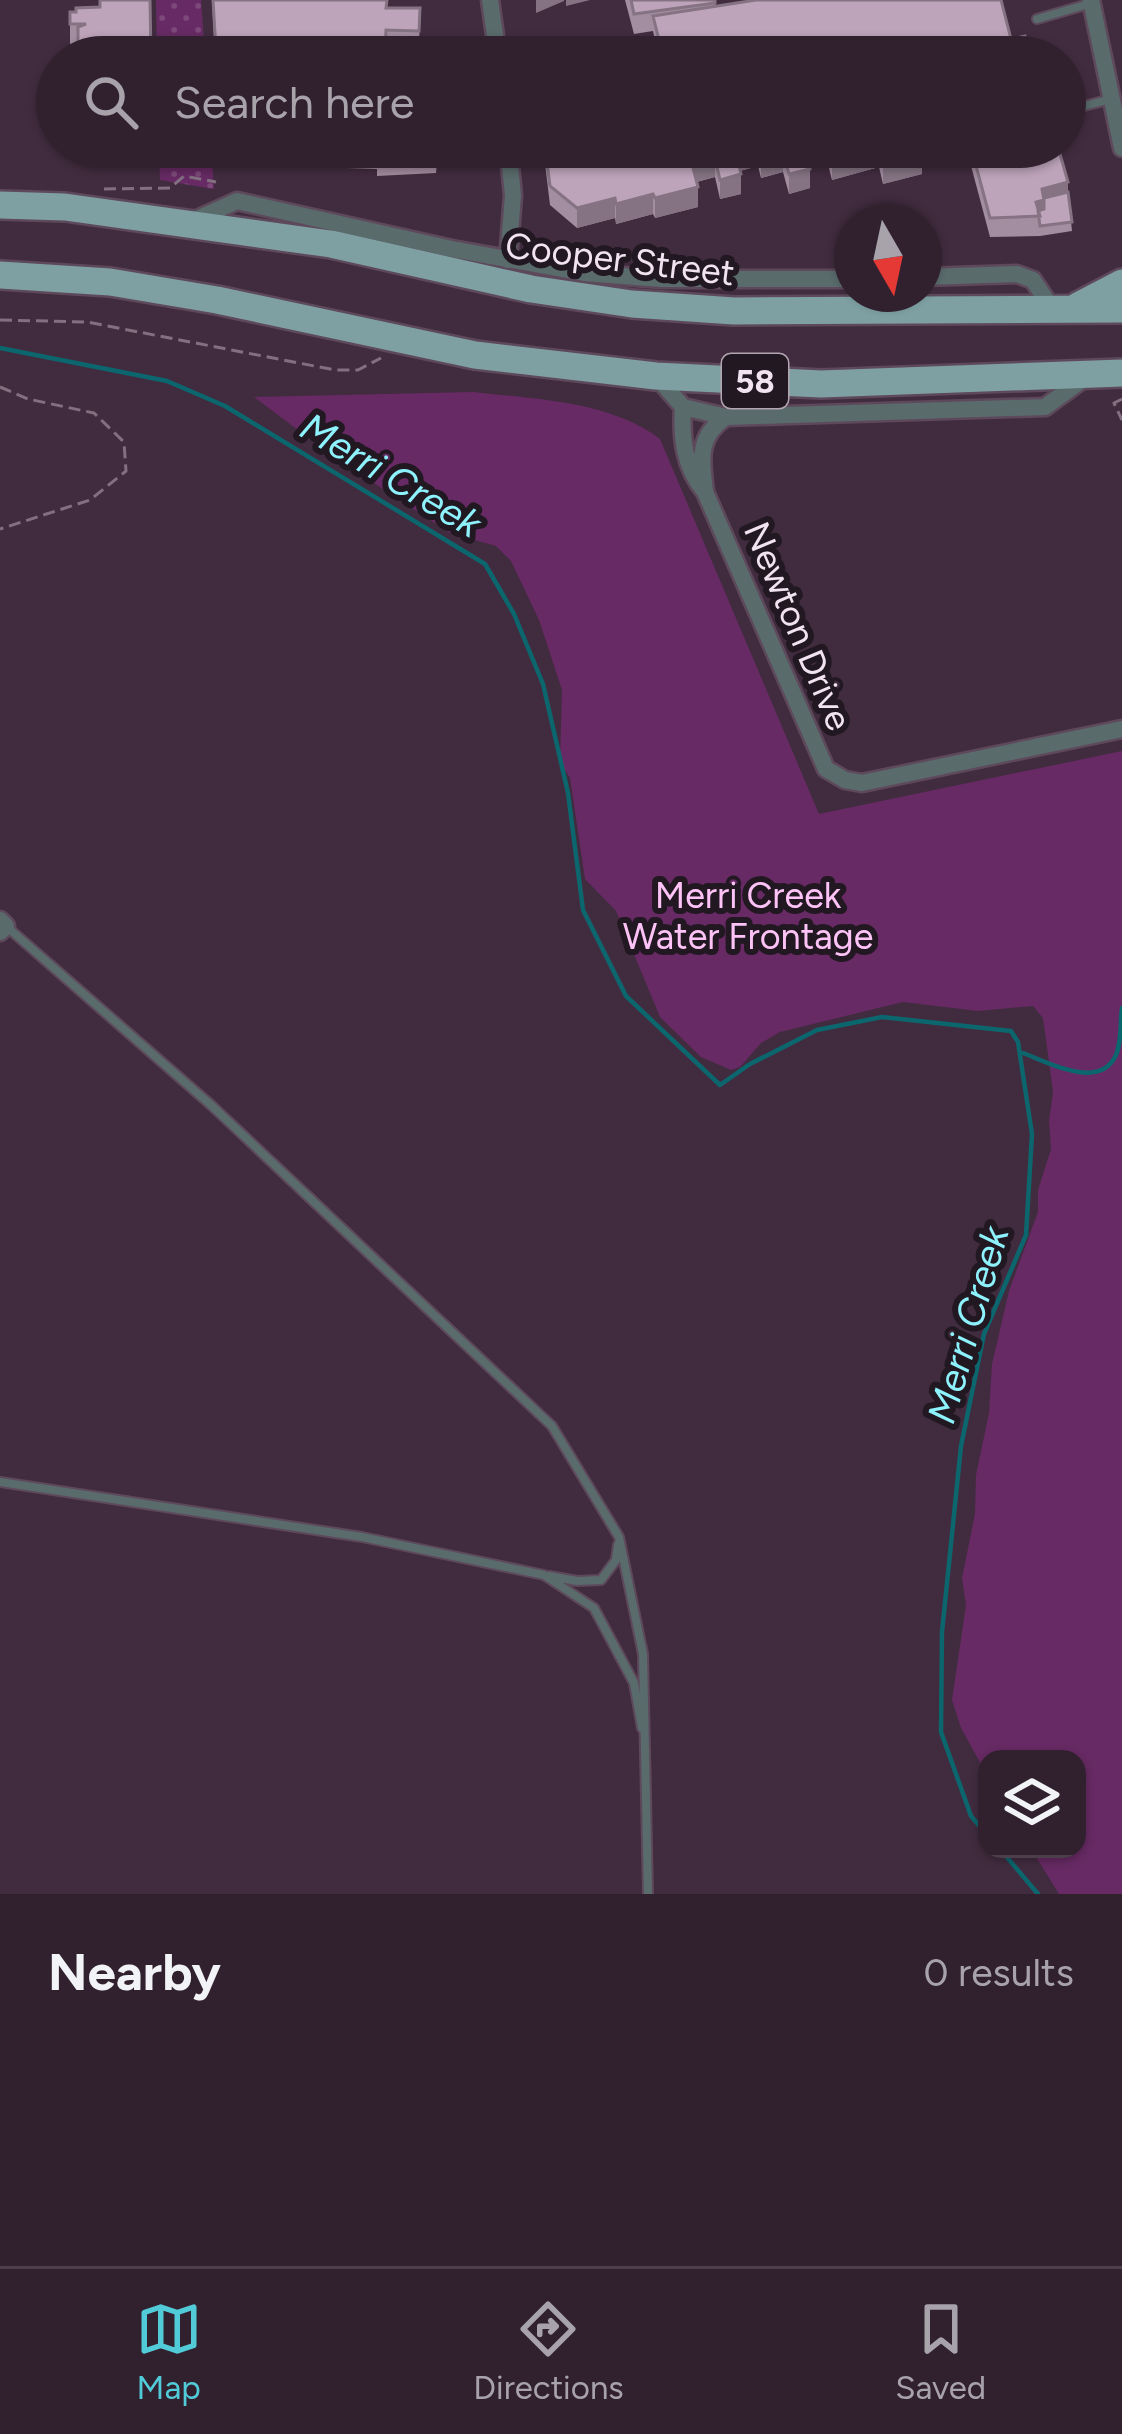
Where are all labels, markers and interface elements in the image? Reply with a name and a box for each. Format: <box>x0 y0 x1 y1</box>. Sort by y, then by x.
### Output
search box <box>36 36 1086 168</box>
icon: search <box>78 69 144 135</box>
text: Search here <box>174 75 414 129</box>
north arrow <box>834 204 942 312</box>
street label: Cooper Street <box>503 224 737 294</box>
road number: 58 <box>722 354 788 408</box>
water label: Merri Creek <box>292 403 491 548</box>
street label: Newton Drive <box>735 515 861 737</box>
park label: Merri Creek Water Frontage <box>623 874 873 958</box>
water label: Merri Creek <box>917 1220 1019 1429</box>
map controls <box>978 1750 1086 1858</box>
button: layers <box>978 1750 1086 1858</box>
text: Nearby <box>48 1942 221 2003</box>
text: 0 results <box>923 1949 1074 1996</box>
tab: Map <box>136 2296 202 2407</box>
tab: Directions <box>473 2296 624 2407</box>
tab: Saved <box>895 2296 986 2407</box>

